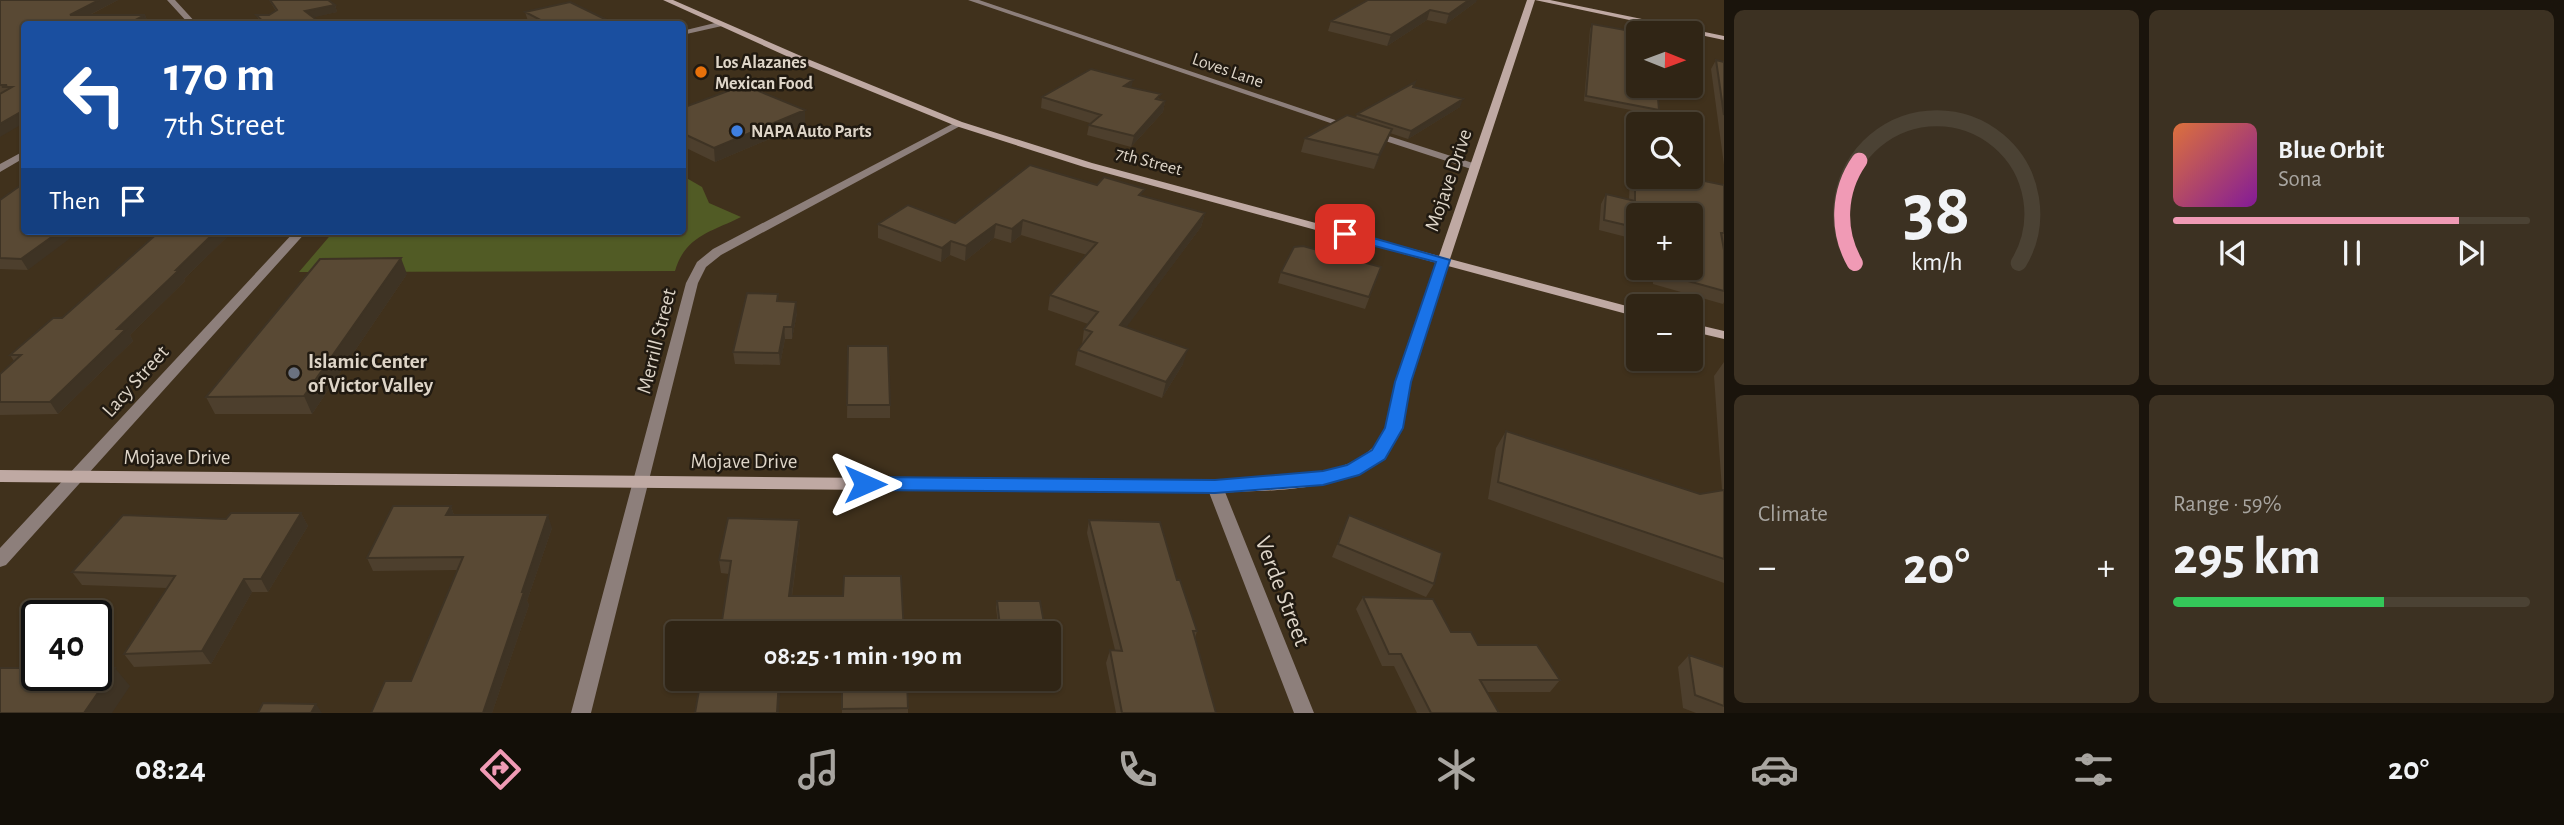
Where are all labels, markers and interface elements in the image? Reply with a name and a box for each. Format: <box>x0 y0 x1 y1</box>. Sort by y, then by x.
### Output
north arrow <box>1626 21 1703 98</box>
map controls <box>1626 21 1703 371</box>
icon: left <box>49 49 140 140</box>
street label: Loves Lane <box>1190 50 1266 92</box>
text: 170 m <box>164 51 275 100</box>
place label: Los Alazanes Mexican Food <box>715 54 814 93</box>
marker: Los Alazanes Mexican Food <box>693 64 709 80</box>
text: 7th Street <box>164 109 285 141</box>
button: search <box>1626 112 1703 189</box>
marker: NAPA Auto Parts <box>729 123 745 139</box>
place label: NAPA Auto Parts <box>751 123 872 141</box>
street label: Mojave Drive <box>1421 126 1476 234</box>
text: Blue Orbit <box>2278 137 2384 163</box>
street label: 7th Street <box>1114 144 1184 180</box>
text: Sona <box>2278 168 2322 191</box>
text: 38 <box>1903 176 1970 249</box>
icon: arrive <box>114 182 152 220</box>
text: Then <box>49 188 100 214</box>
button: + <box>1626 203 1703 280</box>
pin <box>1315 204 1375 264</box>
icon: arrive <box>1326 215 1364 253</box>
icon: previous <box>2214 234 2252 272</box>
icon: pause <box>2333 234 2371 272</box>
icon: next <box>2452 234 2490 272</box>
text: km/h <box>1911 250 1962 275</box>
street label: Merrill Street <box>633 286 680 396</box>
button: − <box>1626 294 1703 371</box>
street label: Lacy Street <box>98 341 173 421</box>
place label: Islamic Center of Victor Valley <box>308 351 434 396</box>
marker: Islamic Center of Victor Valley <box>286 365 302 381</box>
street label: Mojave Drive <box>124 447 230 468</box>
position arrow <box>828 447 902 521</box>
street label: Mojave Drive <box>691 451 797 472</box>
text: Range · 59% <box>2173 493 2282 516</box>
text: Climate <box>1758 503 1828 526</box>
text: 295 km <box>2173 531 2321 583</box>
street label: Verde Street <box>1250 533 1314 650</box>
text: 20° <box>1903 541 1970 593</box>
text: − <box>1758 549 1776 587</box>
text: + <box>2097 549 2115 587</box>
speed limit sign: 40 <box>21 600 112 691</box>
text: 08:25 · 1 min · 190 m <box>764 643 962 669</box>
icon: directions <box>476 745 525 794</box>
icon: music <box>794 745 843 794</box>
icon: phone <box>1113 745 1162 794</box>
icon: climate <box>1432 745 1481 794</box>
icon: car <box>1750 745 1799 794</box>
icon: filters <box>2069 745 2118 794</box>
text: 08:24 <box>135 753 206 785</box>
text: 20° <box>2388 753 2429 785</box>

